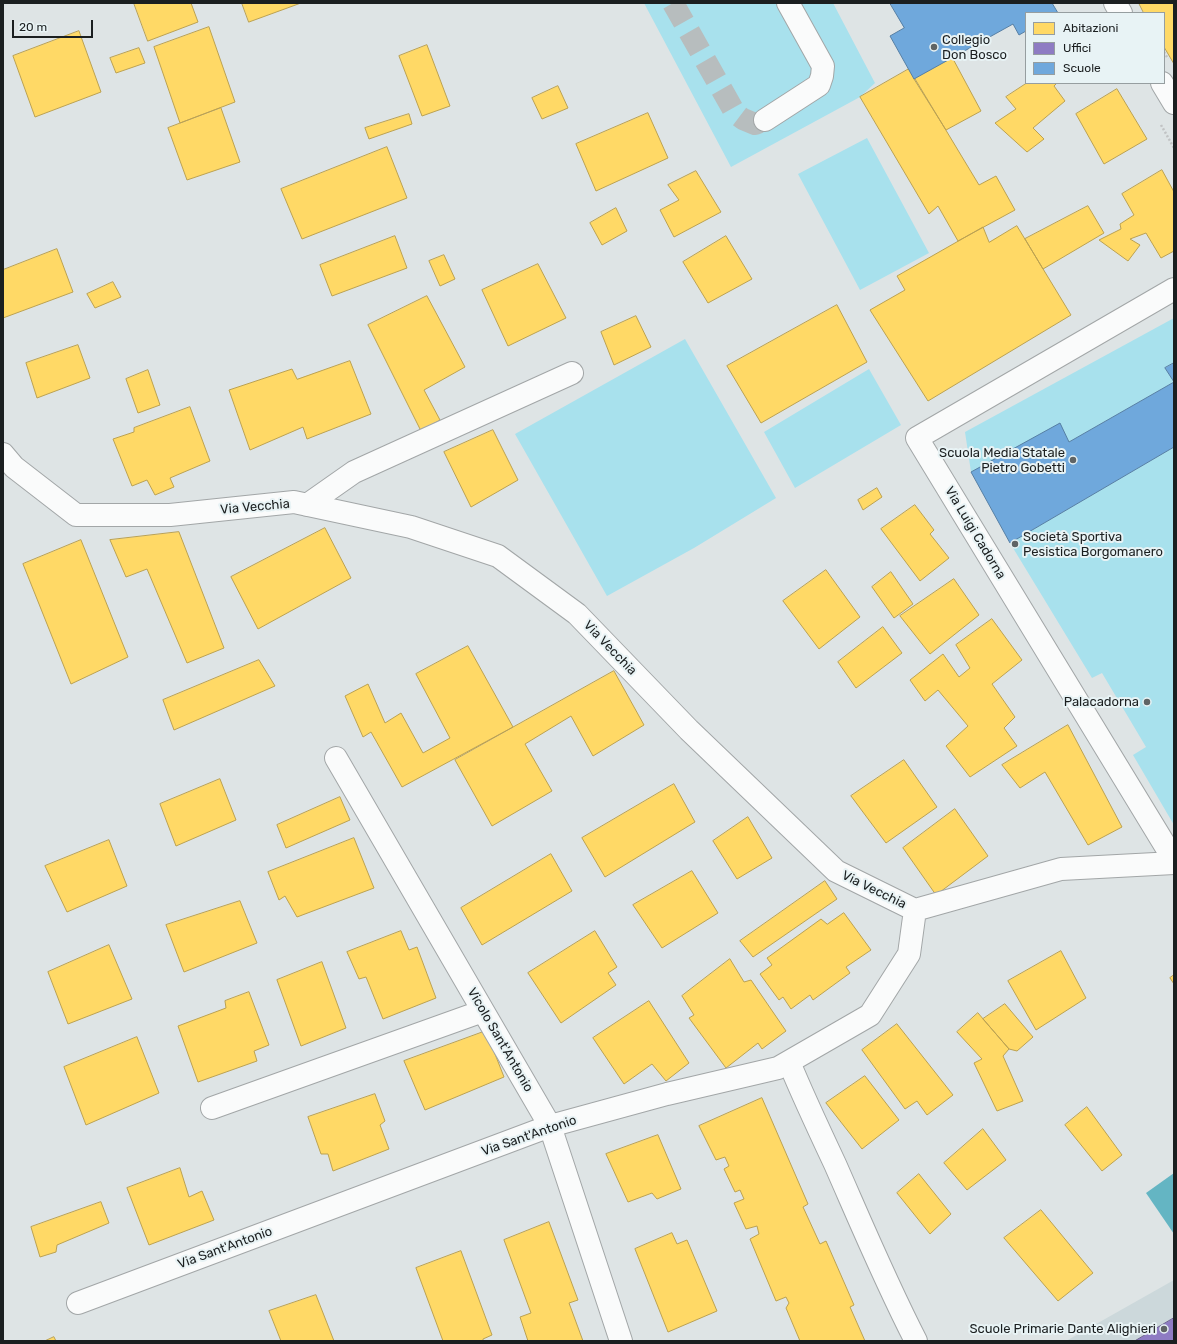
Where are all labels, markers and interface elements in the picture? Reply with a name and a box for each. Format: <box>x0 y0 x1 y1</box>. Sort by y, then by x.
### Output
scale bar <box>14 12 95 38</box>
legend <box>1025 12 1165 84</box>
text: 20 m <box>19 20 47 34</box>
text: Abitazioni <box>1063 21 1118 35</box>
place label: Collegio Don Bosco <box>942 32 1007 63</box>
text: Uffici <box>1063 41 1091 55</box>
marker: Collegio Don Bosco <box>929 42 939 52</box>
text: Scuole <box>1063 61 1101 75</box>
place label: Scuola Media Statale Pietro Gobetti <box>939 445 1065 476</box>
marker: Scuola Media Statale Pietro Gobetti <box>1068 455 1078 465</box>
street label: Via Luigi Cadorna <box>941 484 1009 582</box>
street label: Via Vecchia <box>220 496 290 518</box>
place label: Società Sportiva Pesistica Borgomanero <box>1023 529 1163 560</box>
marker: Società Sportiva Pesistica Borgomanero <box>1010 539 1020 549</box>
street label: Via Vecchia <box>580 618 640 678</box>
place label: Palacadorna <box>1064 694 1139 710</box>
marker: Palacadorna <box>1142 697 1152 707</box>
street label: Via Vecchia <box>839 868 909 912</box>
street label: Vicolo Sant'Antonio <box>464 985 536 1095</box>
street label: Via Sant'Antonio <box>479 1112 579 1160</box>
street label: Via Sant'Antonio <box>176 1224 274 1272</box>
place label: Scuole Primarie Dante Alighieri <box>969 1321 1156 1337</box>
marker: Scuole Primarie Dante Alighieri <box>1159 1324 1169 1334</box>

